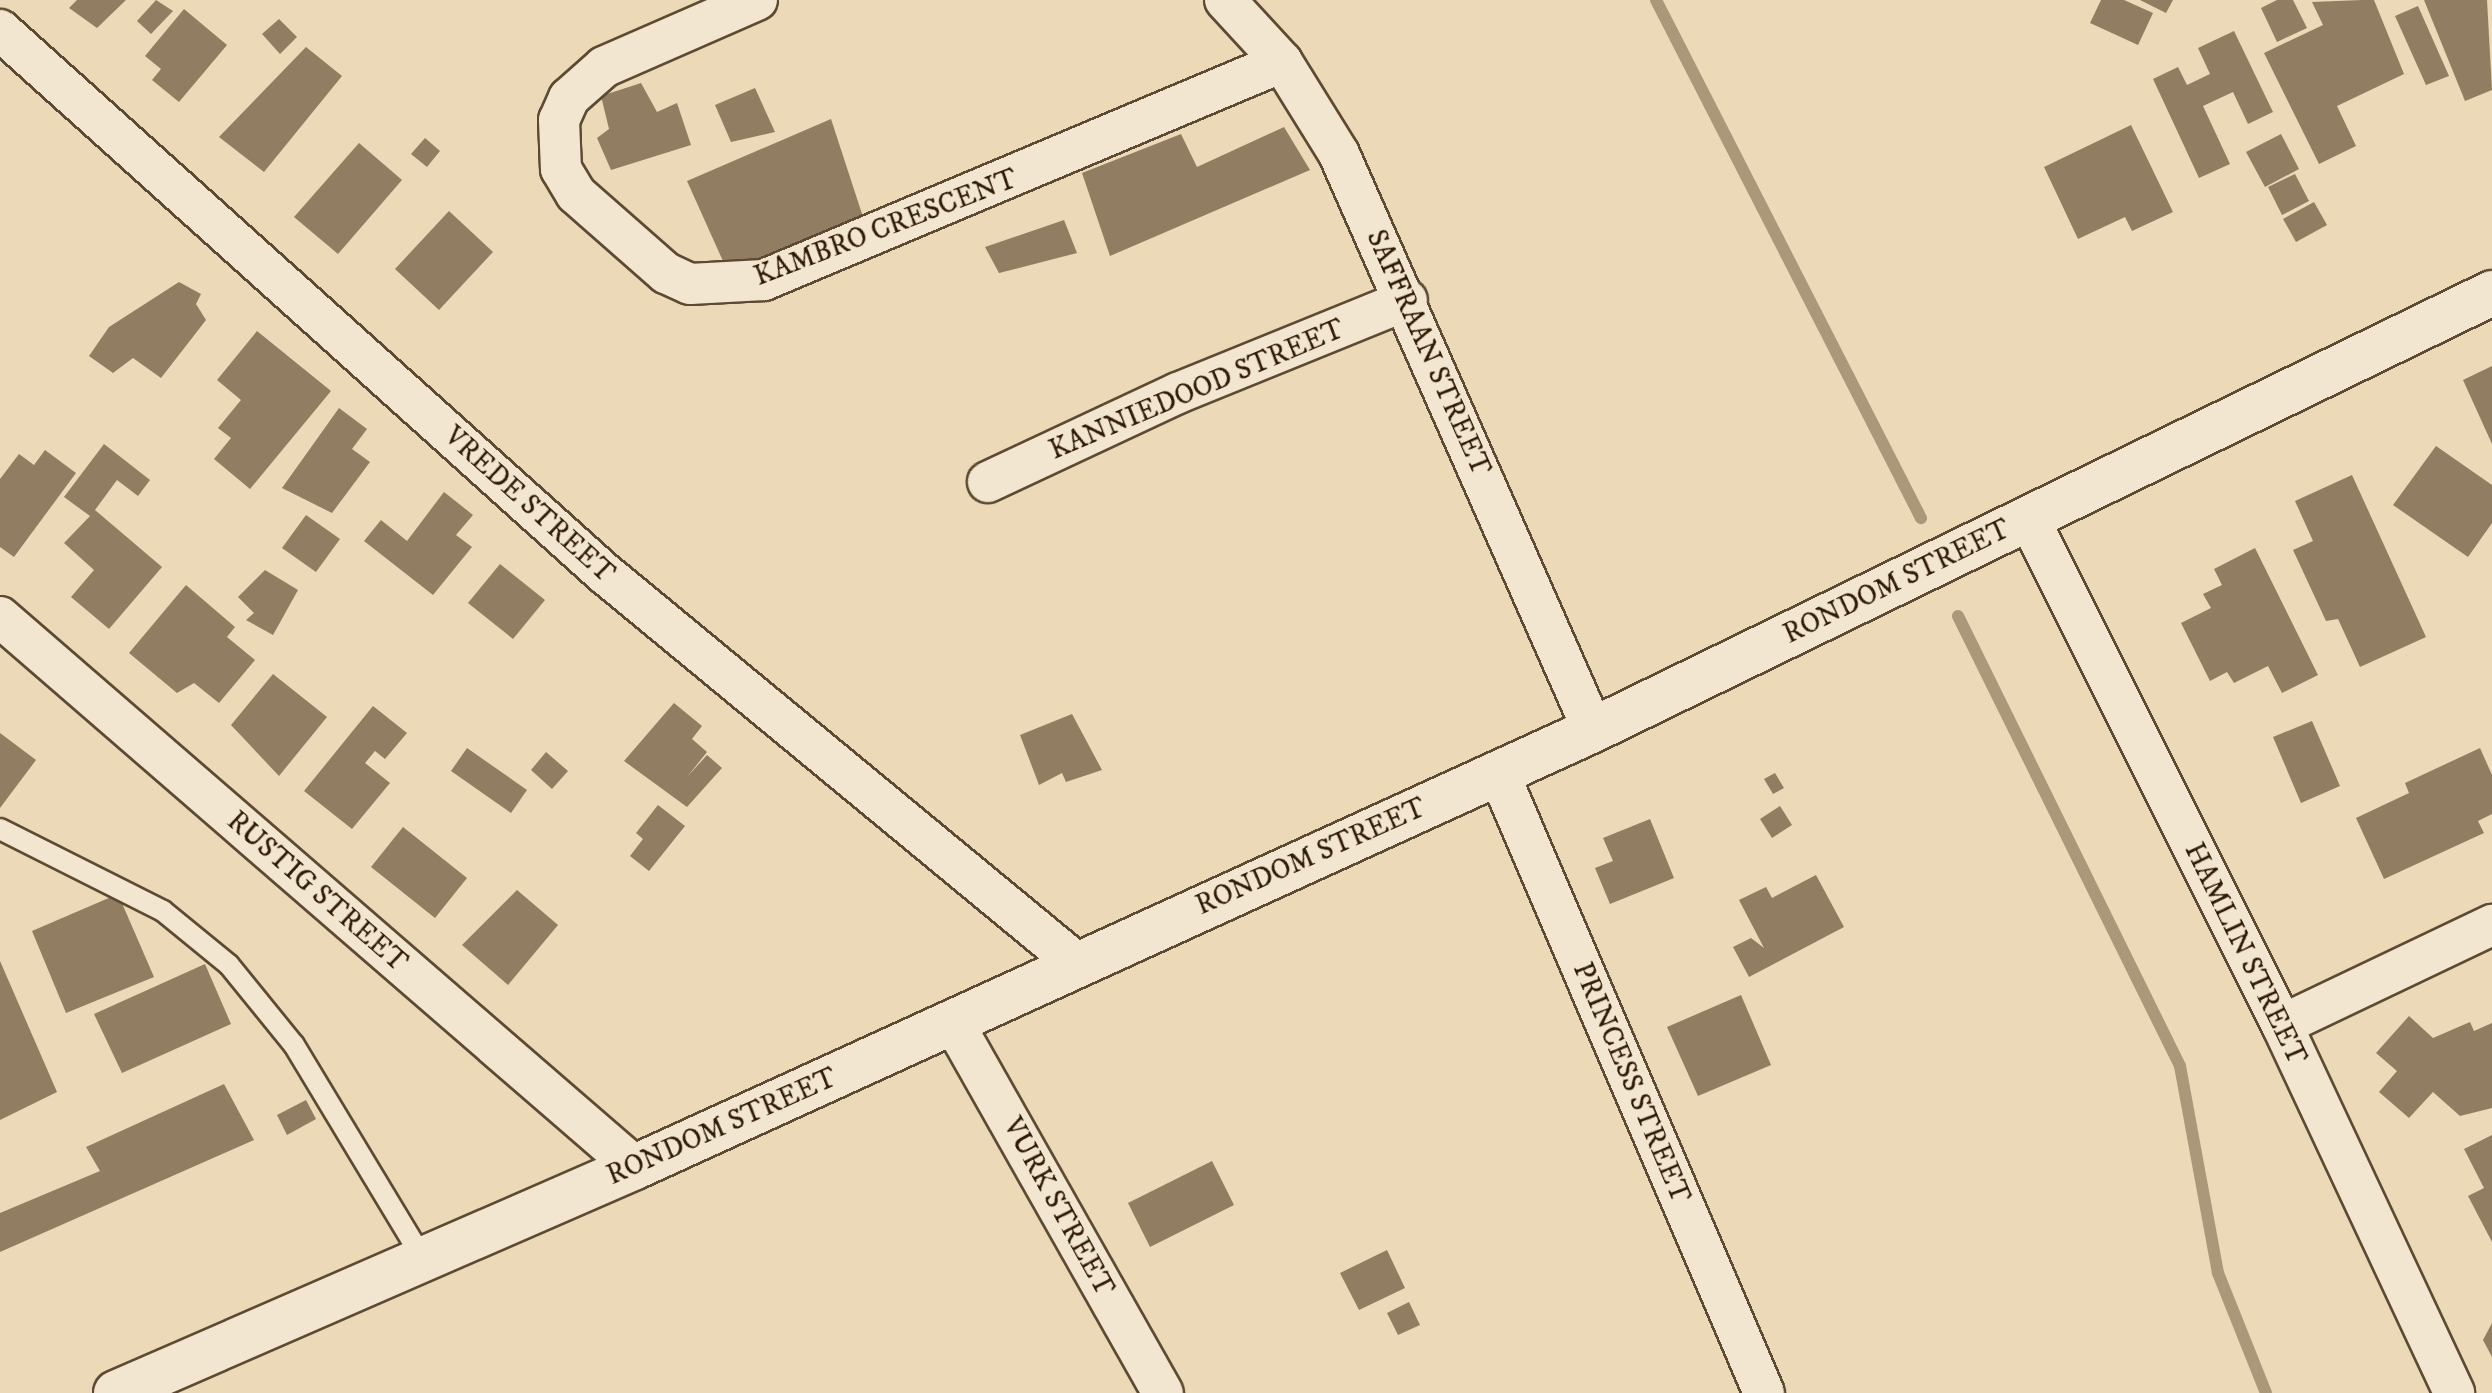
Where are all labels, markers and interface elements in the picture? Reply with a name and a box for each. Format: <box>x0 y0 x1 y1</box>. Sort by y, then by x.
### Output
street label: KAMBRO CRESCENT <box>750 162 1022 294</box>
street label: SAFFRAAN STREET <box>1359 225 1497 481</box>
street label: KANNIEDOOD STREET <box>1044 313 1350 467</box>
street label: VREDE STREET <box>437 420 621 590</box>
street label: RONDOM STREET <box>1778 512 2016 652</box>
street label: RONDOM STREET <box>1191 791 1431 923</box>
street label: RUSTIG STREET <box>220 805 414 979</box>
street label: HAMLIN STREET <box>2177 837 2313 1071</box>
street label: PRINCESS STREET <box>1565 958 1697 1208</box>
street label: RONDOM STREET <box>602 1061 842 1193</box>
street label: VURK STREET <box>995 1112 1121 1302</box>

